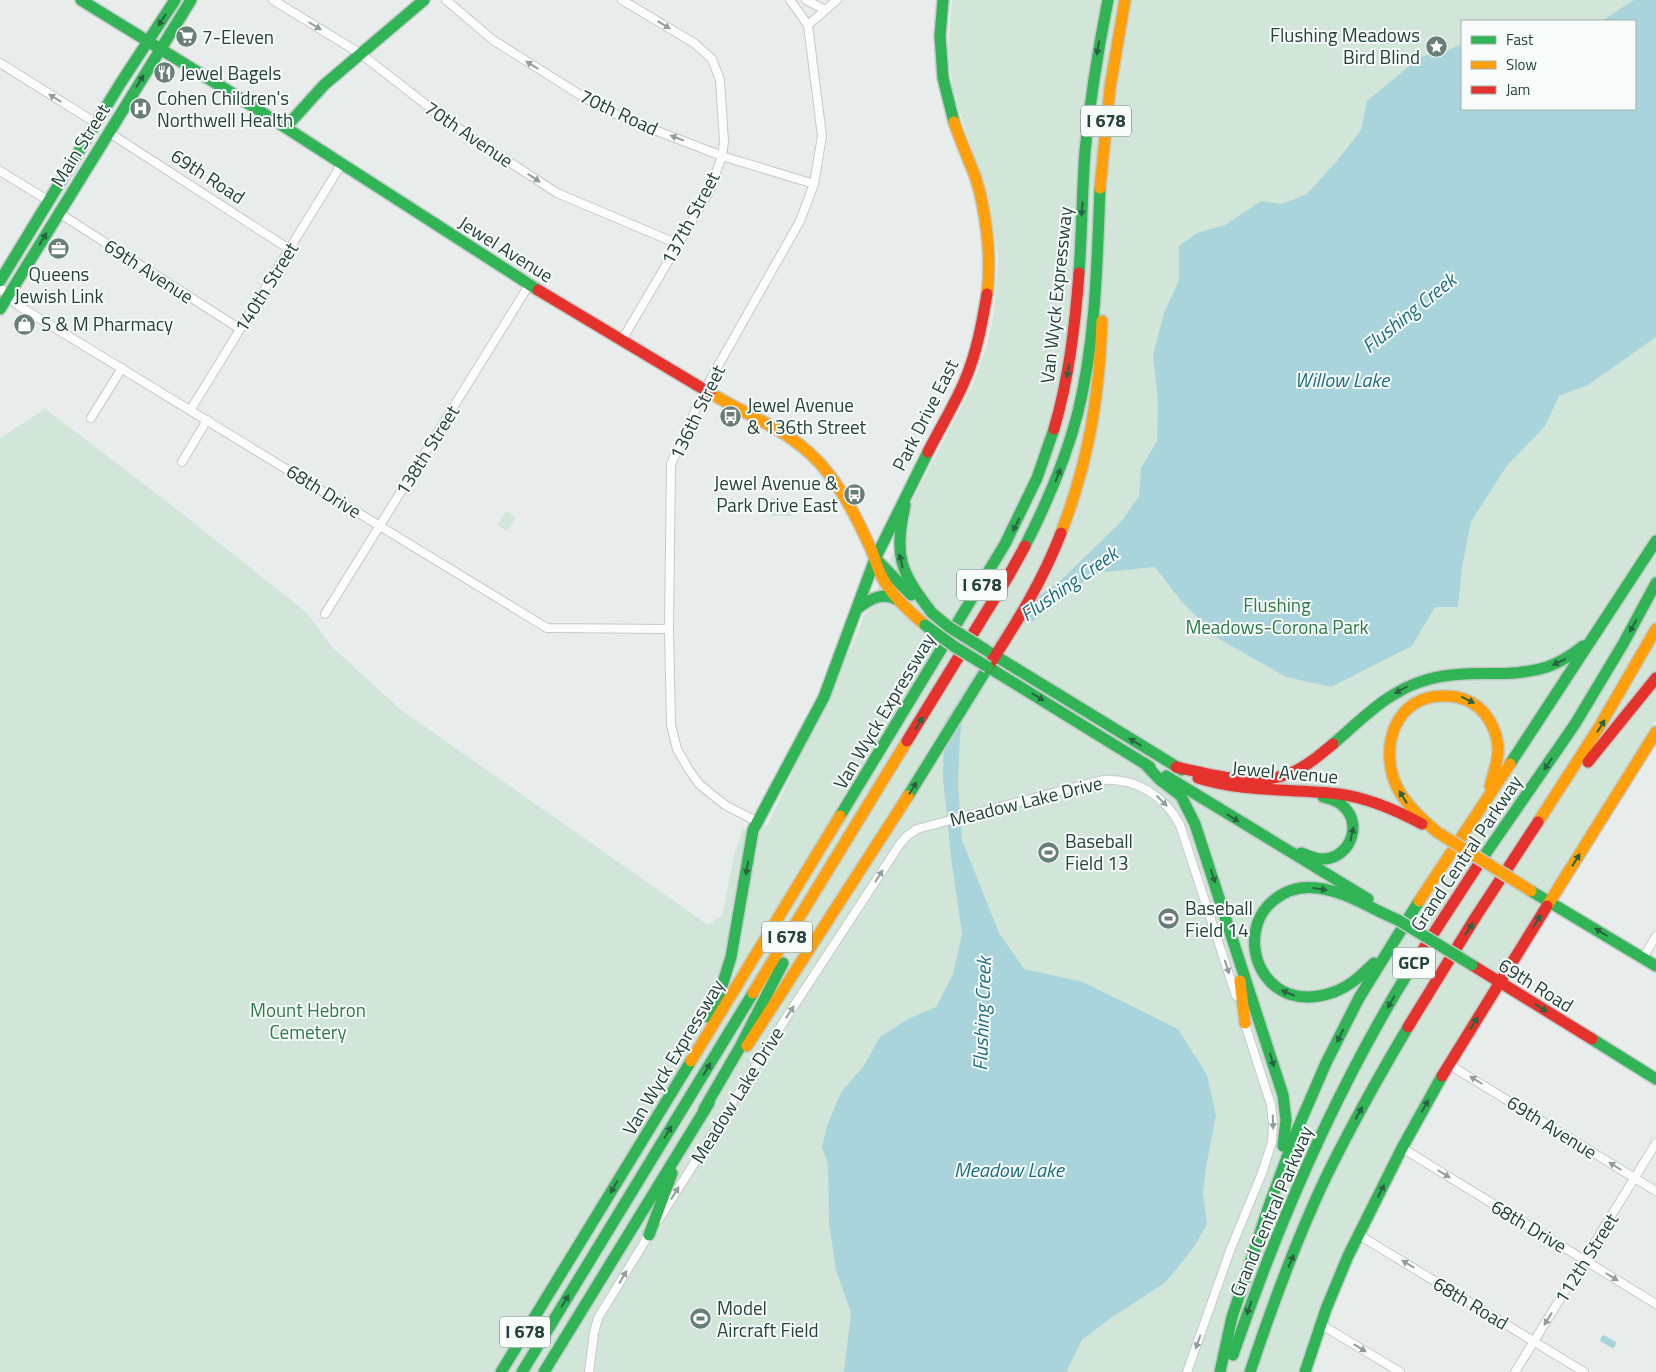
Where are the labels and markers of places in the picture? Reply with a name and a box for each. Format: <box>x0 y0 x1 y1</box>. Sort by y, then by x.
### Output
place label: Flushing Meadows Bird Blind <box>1270 20 1420 71</box>
place label: 7-Eleven <box>202 22 274 51</box>
supermarket icon: 7-Eleven <box>174 25 198 49</box>
place icon: Flushing Meadows Bird Blind <box>1424 34 1448 58</box>
place label: Jewel Bagels <box>180 58 281 87</box>
restaurant icon: Jewel Bagels <box>152 61 176 85</box>
place label: Cohen Children's Northwell Health <box>157 83 293 134</box>
hospital icon: Cohen Children's Northwell Health <box>129 97 153 121</box>
office icon: Queens Jewish Link <box>47 236 71 260</box>
place label: Queens Jewish Link <box>14 259 104 310</box>
place label: S & M Pharmacy <box>41 309 173 338</box>
shop icon: S & M Pharmacy <box>13 312 37 336</box>
place label: Jewel Avenue & 136th Street <box>747 390 867 441</box>
bus stop icon: Jewel Avenue & 136th Street <box>719 404 743 428</box>
place label: Jewel Avenue & Park Drive East <box>714 468 838 519</box>
bus stop icon: Jewel Avenue & Park Drive East <box>842 482 866 506</box>
place label: Baseball Field 13 <box>1065 826 1133 877</box>
sports icon: Baseball Field 13 <box>1037 840 1061 864</box>
place label: Baseball Field 14 <box>1185 893 1253 944</box>
sports icon: Baseball Field 14 <box>1157 907 1181 931</box>
place label: Model Aircraft Field <box>717 1293 819 1344</box>
sports icon: Model Aircraft Field <box>689 1307 713 1331</box>

